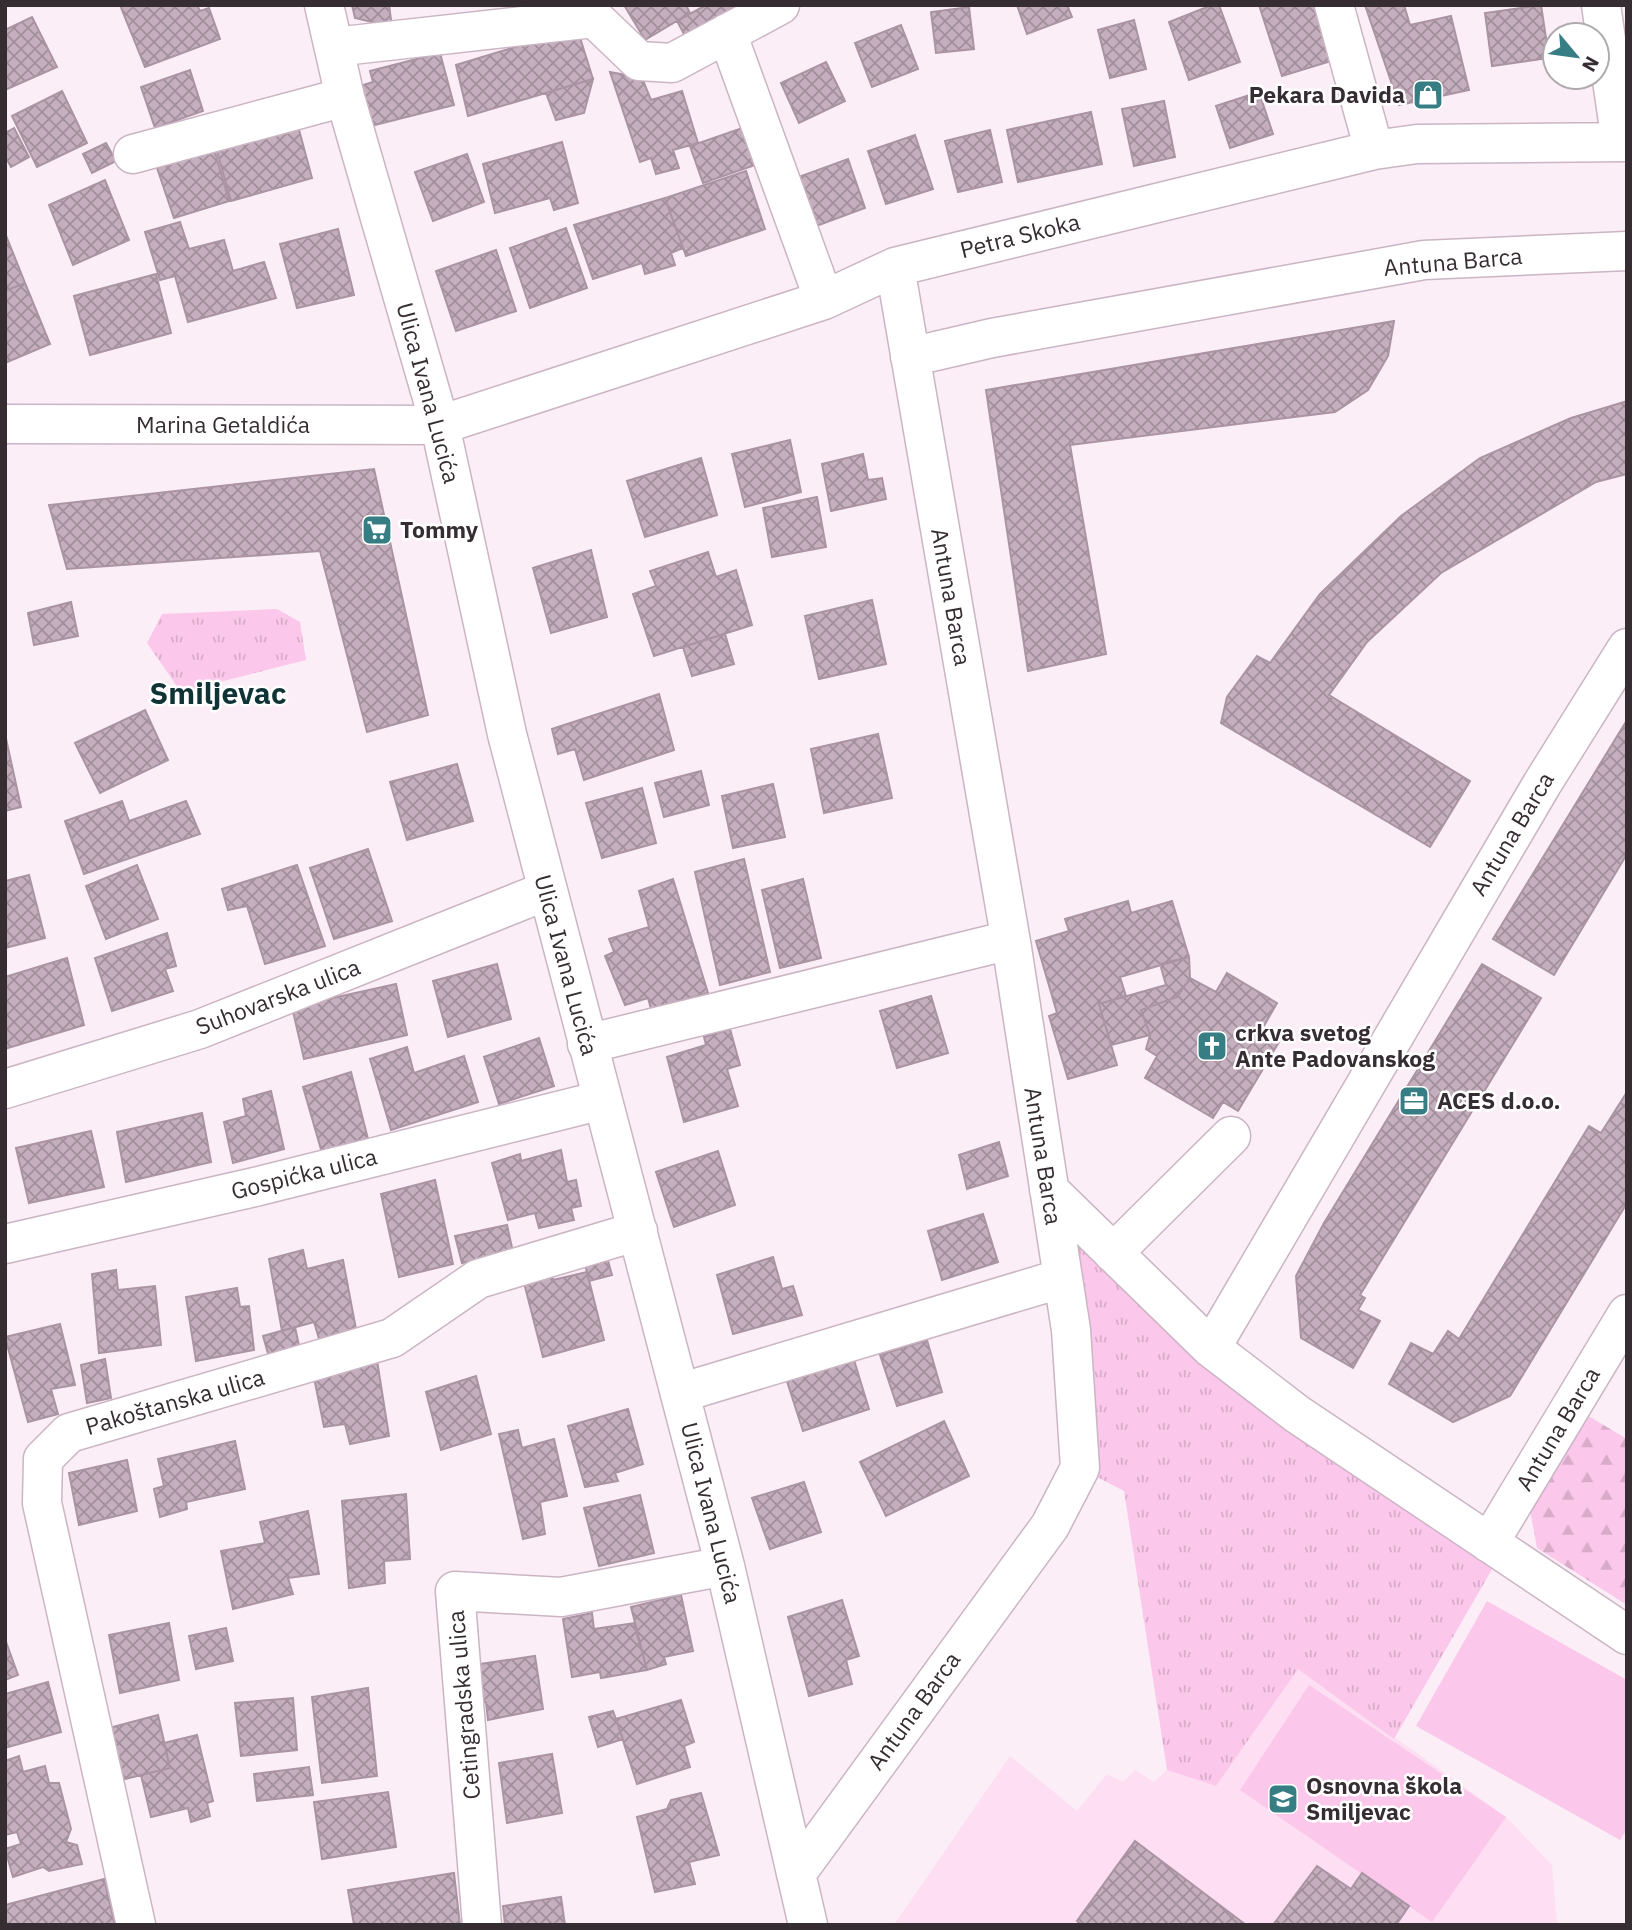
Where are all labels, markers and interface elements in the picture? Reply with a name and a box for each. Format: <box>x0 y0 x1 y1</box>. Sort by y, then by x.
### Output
north arrow <box>1541 21 1611 91</box>
text: N <box>1577 52 1605 76</box>
shop icon: Pekara Davida <box>1411 78 1445 112</box>
place label: Pekara Davida <box>1249 79 1405 109</box>
street label: Petra Skoka <box>957 206 1083 264</box>
street label: Antuna Barca <box>1382 240 1524 282</box>
street label: Ulica Ivana Lucića <box>390 299 467 486</box>
street label: Marina Getaldića <box>136 409 310 439</box>
supermarket icon: Tommy <box>360 513 394 547</box>
place label: Tommy <box>400 514 479 544</box>
street label: Antuna Barca <box>925 526 979 668</box>
district label: Smiljevac <box>150 673 286 712</box>
street label: Antuna Barca <box>1462 766 1560 901</box>
street label: Ulica Ivana Lucića <box>528 871 605 1058</box>
street label: Suhovarska ulica <box>191 951 364 1041</box>
place label: crkva svetog Ante Padovanskog <box>1235 1017 1435 1073</box>
church icon: crkva svetog Ante Padovanskog <box>1195 1029 1229 1063</box>
office icon: ACES d.o.o. <box>1397 1084 1431 1118</box>
street label: Antuna Barca <box>1018 1085 1070 1227</box>
place label: ACES d.o.o. <box>1437 1085 1561 1115</box>
street label: Gospićka ulica <box>228 1140 380 1206</box>
street label: Pakoštanska ulica <box>82 1361 268 1441</box>
street label: Antuna Barca <box>1508 1361 1606 1496</box>
street label: Ulica Ivana Lucića <box>675 1419 749 1607</box>
street label: Cetingradska ulica <box>440 1609 486 1801</box>
street label: Antuna Barca <box>860 1645 966 1776</box>
place label: Osnovna škola Smiljevac <box>1306 1770 1462 1826</box>
school or university icon: Osnovna škola Smiljevac <box>1266 1782 1300 1816</box>

